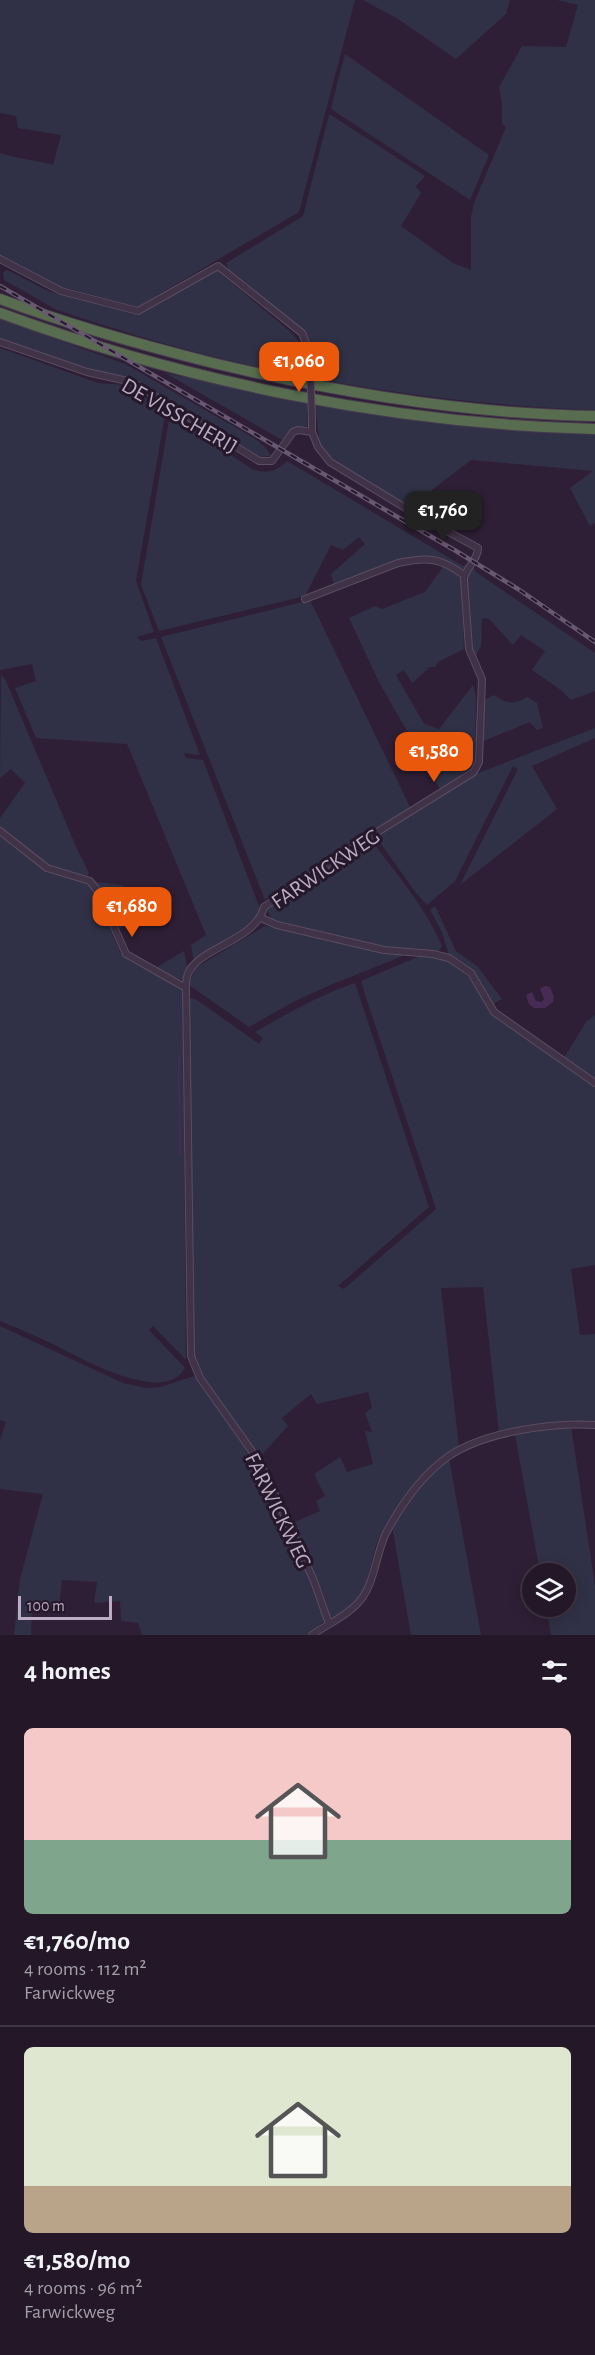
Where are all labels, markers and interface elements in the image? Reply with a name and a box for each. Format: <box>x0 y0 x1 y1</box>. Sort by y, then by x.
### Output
pin: €1,060 <box>250 342 348 393</box>
text: €1,060 <box>273 351 325 371</box>
street label: DE VISSCHERIJ <box>118 374 241 458</box>
pin: €1,760 <box>394 491 492 542</box>
text: €1,760 <box>418 500 468 520</box>
pin: €1,580 <box>385 732 483 783</box>
text: €1,580 <box>409 741 459 761</box>
street label: FARWICKWEG <box>268 825 384 913</box>
pin: €1,680 <box>83 887 181 938</box>
text: €1,680 <box>106 896 158 916</box>
street label: FARWICKWEG <box>241 1449 315 1572</box>
map controls <box>522 1563 576 1617</box>
button: layers <box>522 1563 576 1617</box>
scale bar <box>18 1593 112 1620</box>
text: 100 m <box>27 1598 65 1614</box>
icon: filters <box>538 1655 571 1688</box>
text: 4 homes <box>24 1658 111 1684</box>
icon: home <box>244 1767 352 1875</box>
text: €1,760/mo <box>24 1928 130 1954</box>
text: 4 rooms · 112 m² <box>24 1959 147 1979</box>
text: Farwickweg <box>24 1983 115 2003</box>
icon: home <box>244 2086 352 2194</box>
text: €1,580/mo <box>24 2247 130 2273</box>
text: 4 rooms · 96 m² <box>24 2278 142 2298</box>
text: Farwickweg <box>24 2302 115 2322</box>

